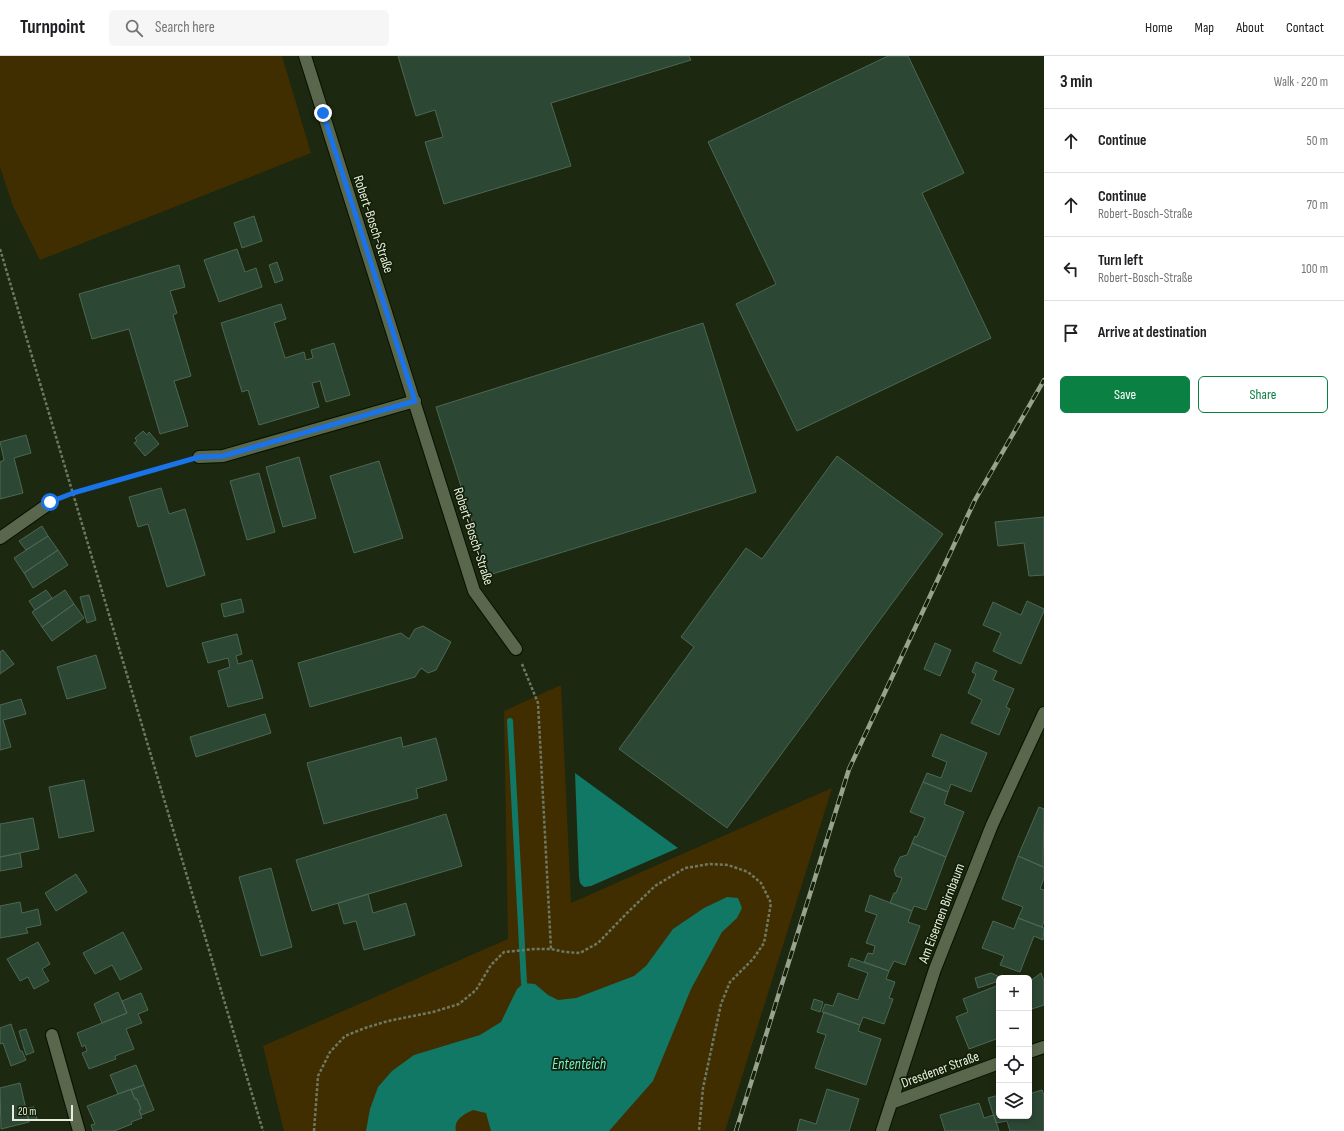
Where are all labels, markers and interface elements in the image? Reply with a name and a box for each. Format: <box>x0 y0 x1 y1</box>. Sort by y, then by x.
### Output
search box <box>109 10 389 46</box>
text: Turnpoint <box>20 16 85 39</box>
icon: search <box>123 17 145 39</box>
text: Search here <box>155 18 215 37</box>
text: Home <box>1145 19 1173 36</box>
text: Map <box>1195 19 1214 36</box>
text: About <box>1236 19 1264 36</box>
text: Contact <box>1286 19 1324 36</box>
text: 3 min <box>1060 72 1093 92</box>
text: Walk · 220 m <box>1274 74 1328 90</box>
route end <box>314 104 332 122</box>
icon: ahead <box>1060 130 1082 152</box>
text: Continue <box>1098 131 1147 150</box>
text: 50 m <box>1307 133 1328 149</box>
street label: Robert-Bosch-Straße <box>350 173 397 275</box>
text: Continue <box>1098 187 1147 206</box>
icon: ahead <box>1060 194 1082 216</box>
text: 70 m <box>1307 197 1328 213</box>
text: Robert-Bosch-Straße <box>1098 206 1193 222</box>
text: Turn left <box>1098 251 1143 270</box>
icon: left <box>1060 258 1082 280</box>
text: 100 m <box>1301 261 1328 277</box>
text: Robert-Bosch-Straße <box>1098 270 1193 286</box>
icon: arrive <box>1060 322 1082 344</box>
text: Arrive at destination <box>1098 323 1207 342</box>
button: Save <box>1060 376 1190 413</box>
button: Share <box>1198 376 1328 413</box>
street label: Robert-Bosch-Straße <box>450 485 497 587</box>
route start <box>41 493 59 511</box>
street label: Am Eisernen Birnbaum <box>914 861 968 966</box>
map controls <box>996 975 1032 1119</box>
button: + <box>996 975 1032 1011</box>
button: − <box>996 1011 1032 1047</box>
button: locate <box>996 1047 1032 1083</box>
street label: Dresdener Straße <box>899 1048 981 1091</box>
water label: Ententeich <box>552 1055 606 1074</box>
button: layers <box>996 1083 1032 1119</box>
scale bar <box>12 1103 73 1122</box>
text: 20 m <box>18 1105 36 1118</box>

